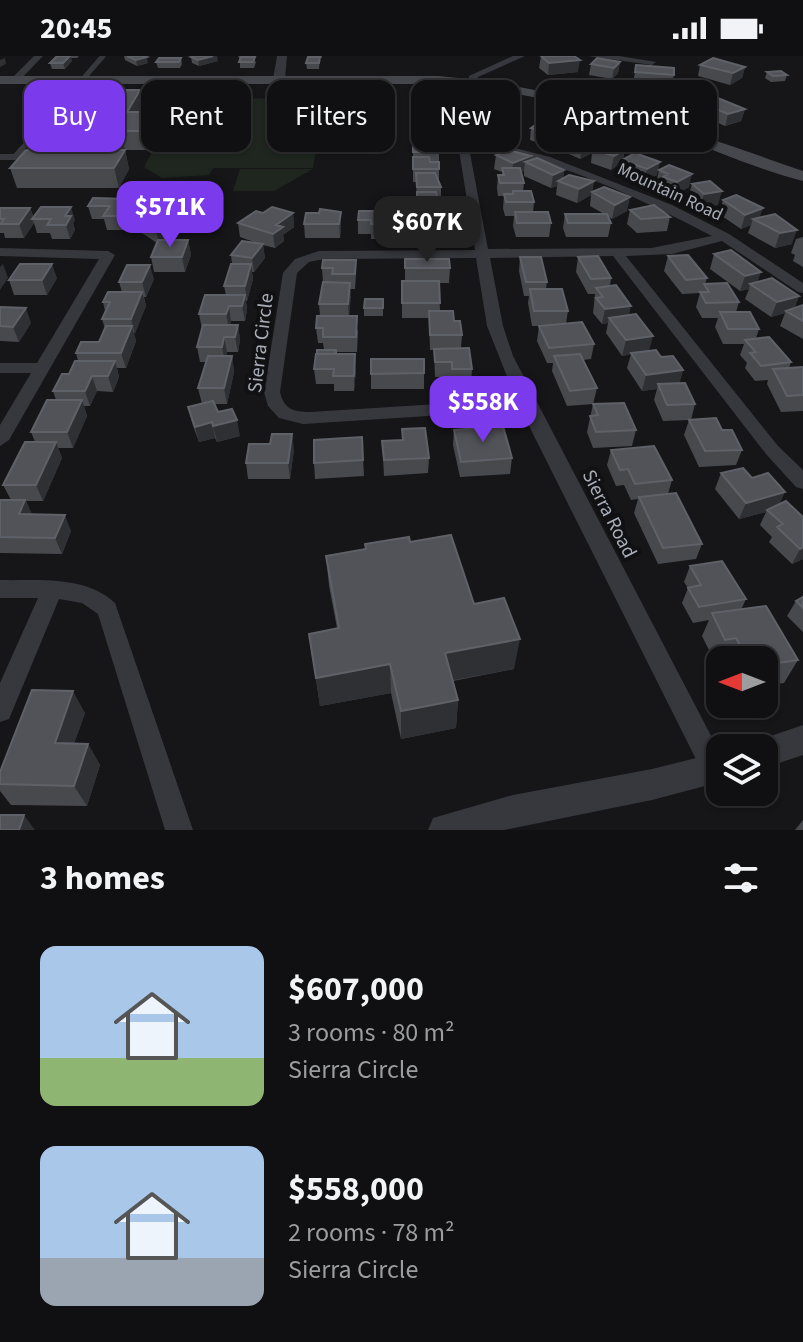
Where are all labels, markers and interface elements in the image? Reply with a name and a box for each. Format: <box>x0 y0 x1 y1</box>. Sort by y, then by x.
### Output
text: 20:45 <box>40 7 112 50</box>
chip: Buy <box>24 80 125 152</box>
chip: Rent <box>141 80 251 152</box>
chip: Filters <box>267 80 395 152</box>
chip: New <box>411 80 520 152</box>
chip: Apartment <box>536 80 717 152</box>
street label: Mountain Road <box>613 157 727 227</box>
pin: $571K <box>114 181 226 249</box>
text: $571K <box>135 188 205 225</box>
pin: $607K <box>371 196 483 264</box>
text: $607K <box>392 203 462 240</box>
street label: Sierra Circle <box>241 291 281 394</box>
pin: $558K <box>427 376 539 444</box>
text: $558K <box>448 383 518 420</box>
street label: Sierra Road <box>575 465 643 563</box>
north arrow <box>706 646 778 718</box>
map controls <box>706 646 778 806</box>
button: layers <box>706 734 778 806</box>
text: 3 homes <box>40 854 165 903</box>
icon: filters <box>719 856 763 900</box>
text: $607,000 <box>288 965 424 1014</box>
icon: home <box>104 978 200 1074</box>
text: 3 rooms · 80 m² <box>288 1014 455 1051</box>
text: Sierra Circle <box>288 1051 418 1088</box>
text: $558,000 <box>288 1165 424 1214</box>
icon: home <box>104 1178 200 1274</box>
text: 2 rooms · 78 m² <box>288 1214 455 1251</box>
text: Sierra Circle <box>288 1251 418 1288</box>

